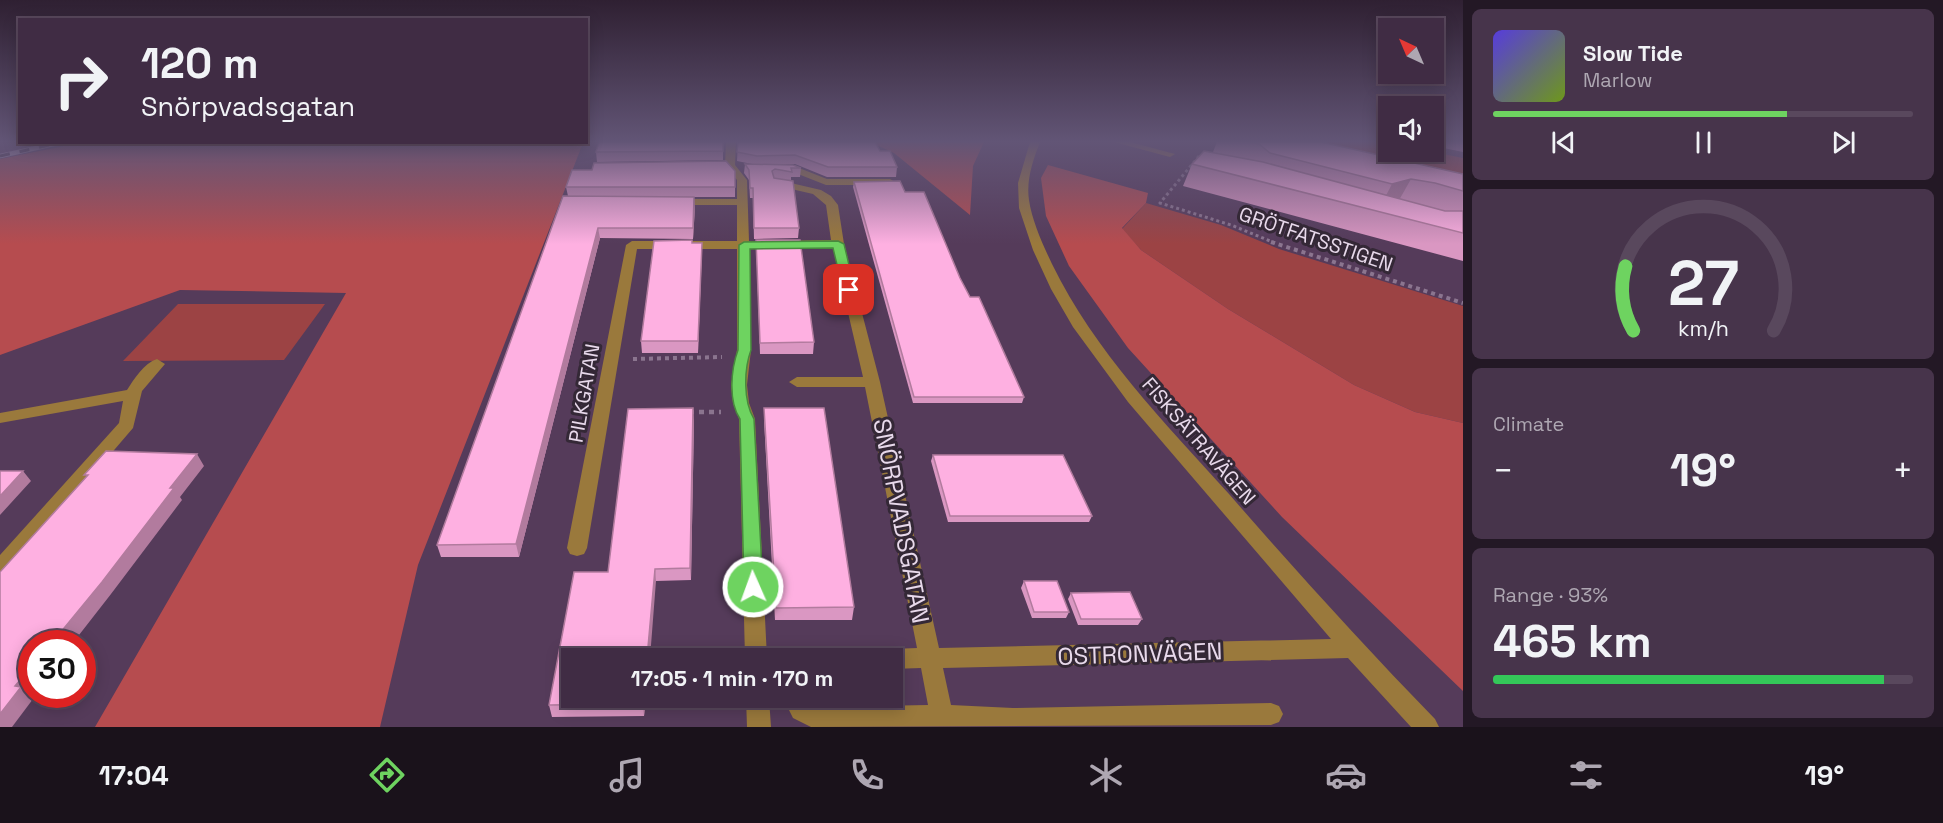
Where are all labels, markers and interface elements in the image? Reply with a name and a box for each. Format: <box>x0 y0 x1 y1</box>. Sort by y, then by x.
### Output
north arrow <box>1378 18 1444 84</box>
map controls <box>1378 18 1444 162</box>
text: 120 m <box>141 37 259 90</box>
text: Slow Tide <box>1583 39 1683 67</box>
icon: right <box>42 42 120 120</box>
text: Marlow <box>1583 67 1652 93</box>
text: Snörpvadsgatan <box>141 89 355 124</box>
button: sound <box>1378 96 1444 162</box>
icon: previous <box>1547 126 1580 159</box>
icon: pause <box>1687 126 1720 159</box>
icon: next <box>1827 126 1860 159</box>
street label: GRÖTFATSSTIGEN <box>1236 200 1396 278</box>
text: 27 <box>1667 244 1739 323</box>
pin <box>823 264 874 315</box>
icon: arrive <box>832 273 865 306</box>
text: km/h <box>1677 315 1729 342</box>
street label: PILKGATAN <box>563 342 605 444</box>
street label: FISKSÄTRAVÄGEN <box>1136 372 1262 510</box>
text: Climate <box>1493 411 1564 437</box>
street label: SNÖRPVADSGATAN <box>866 416 937 626</box>
text: 19° <box>1670 442 1736 499</box>
text: − <box>1493 450 1513 492</box>
text: + <box>1893 450 1913 492</box>
position arrow <box>721 555 785 619</box>
text: Range · 93% <box>1493 582 1608 608</box>
text: 465 km <box>1493 613 1652 670</box>
speed limit sign: 30 <box>18 630 96 708</box>
street label: OSTRONVÄGEN <box>1057 635 1223 672</box>
text: 17:05 · 1 min · 170 m <box>631 664 833 692</box>
icon: directions <box>366 754 408 796</box>
icon: music <box>606 754 648 796</box>
icon: phone <box>846 754 888 796</box>
icon: climate <box>1085 754 1127 796</box>
icon: car <box>1325 754 1367 796</box>
icon: filters <box>1565 754 1607 796</box>
text: 17:04 <box>99 758 169 793</box>
text: 19° <box>1805 758 1844 793</box>

